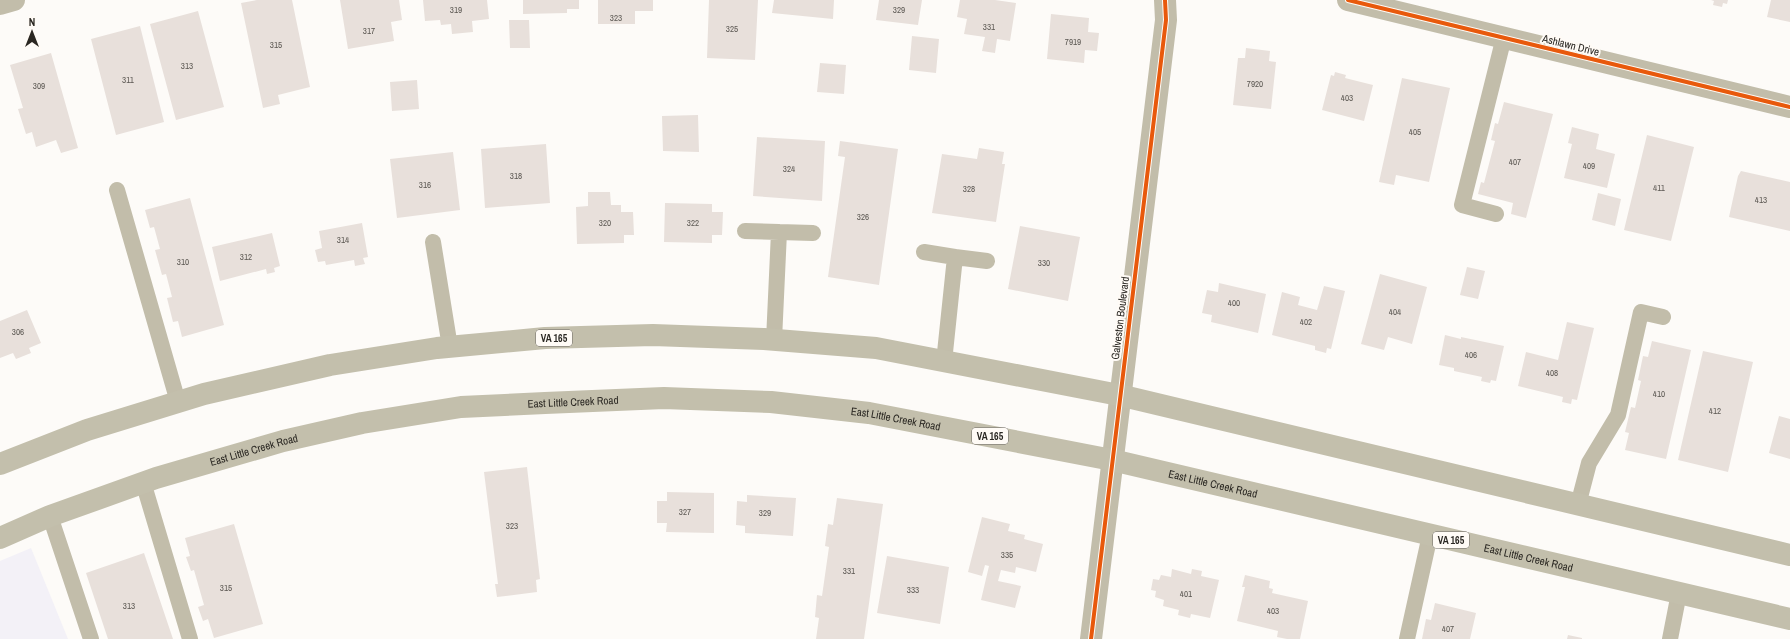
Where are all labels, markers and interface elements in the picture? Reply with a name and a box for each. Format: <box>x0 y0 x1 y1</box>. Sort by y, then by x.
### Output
house number: 319 <box>450 4 462 16</box>
house number: 329 <box>893 4 905 16</box>
north arrow <box>12 12 52 52</box>
house number: 323 <box>610 12 622 24</box>
text: N <box>29 15 35 29</box>
house number: 331 <box>983 21 995 33</box>
house number: 325 <box>726 23 738 35</box>
house number: 317 <box>363 25 375 37</box>
street label: Ashlawn Drive <box>1540 31 1601 59</box>
house number: 7919 <box>1065 36 1081 48</box>
house number: 315 <box>270 39 282 51</box>
house number: 313 <box>181 60 193 72</box>
house number: 311 <box>122 74 134 86</box>
house number: 7920 <box>1247 78 1263 90</box>
house number: 309 <box>33 80 45 92</box>
house number: 403 <box>1341 92 1353 104</box>
house number: 405 <box>1409 126 1421 138</box>
house number: 407 <box>1509 156 1521 168</box>
house number: 409 <box>1583 160 1595 172</box>
house number: 324 <box>783 163 795 175</box>
house number: 318 <box>510 170 522 182</box>
house number: 316 <box>419 179 431 191</box>
house number: 411 <box>1653 182 1665 194</box>
house number: 328 <box>963 183 975 195</box>
house number: 413 <box>1755 194 1767 206</box>
house number: 326 <box>857 211 869 223</box>
house number: 320 <box>599 217 611 229</box>
house number: 322 <box>687 217 699 229</box>
house number: 314 <box>337 234 349 246</box>
house number: 312 <box>240 251 252 263</box>
house number: 310 <box>177 256 189 268</box>
house number: 330 <box>1038 257 1050 269</box>
street label: Galveston Boulevard <box>1108 276 1132 360</box>
house number: 400 <box>1228 297 1240 309</box>
house number: 404 <box>1389 306 1401 318</box>
house number: 402 <box>1300 316 1312 328</box>
house number: 306 <box>12 326 24 338</box>
road number: VA 165 <box>536 330 572 346</box>
house number: 406 <box>1465 349 1477 361</box>
house number: 408 <box>1546 367 1558 379</box>
house number: 410 <box>1653 388 1665 400</box>
street label: East Little Creek Road <box>527 393 619 411</box>
street label: East Little Creek Road <box>850 404 942 434</box>
house number: 412 <box>1709 405 1721 417</box>
road number: VA 165 <box>972 428 1008 444</box>
street label: East Little Creek Road <box>208 431 299 469</box>
street label: East Little Creek Road <box>1167 466 1259 501</box>
house number: 327 <box>679 506 691 518</box>
house number: 329 <box>759 507 771 519</box>
house number: 323 <box>506 520 518 532</box>
road number: VA 165 <box>1433 532 1469 548</box>
street label: East Little Creek Road <box>1483 540 1574 575</box>
house number: 335 <box>1001 549 1013 561</box>
house number: 331 <box>843 565 855 577</box>
house number: 315 <box>220 582 232 594</box>
house number: 333 <box>907 584 919 596</box>
house number: 401 <box>1180 588 1192 600</box>
house number: 313 <box>123 600 135 612</box>
house number: 403 <box>1267 605 1279 617</box>
house number: 407 <box>1442 623 1454 635</box>

